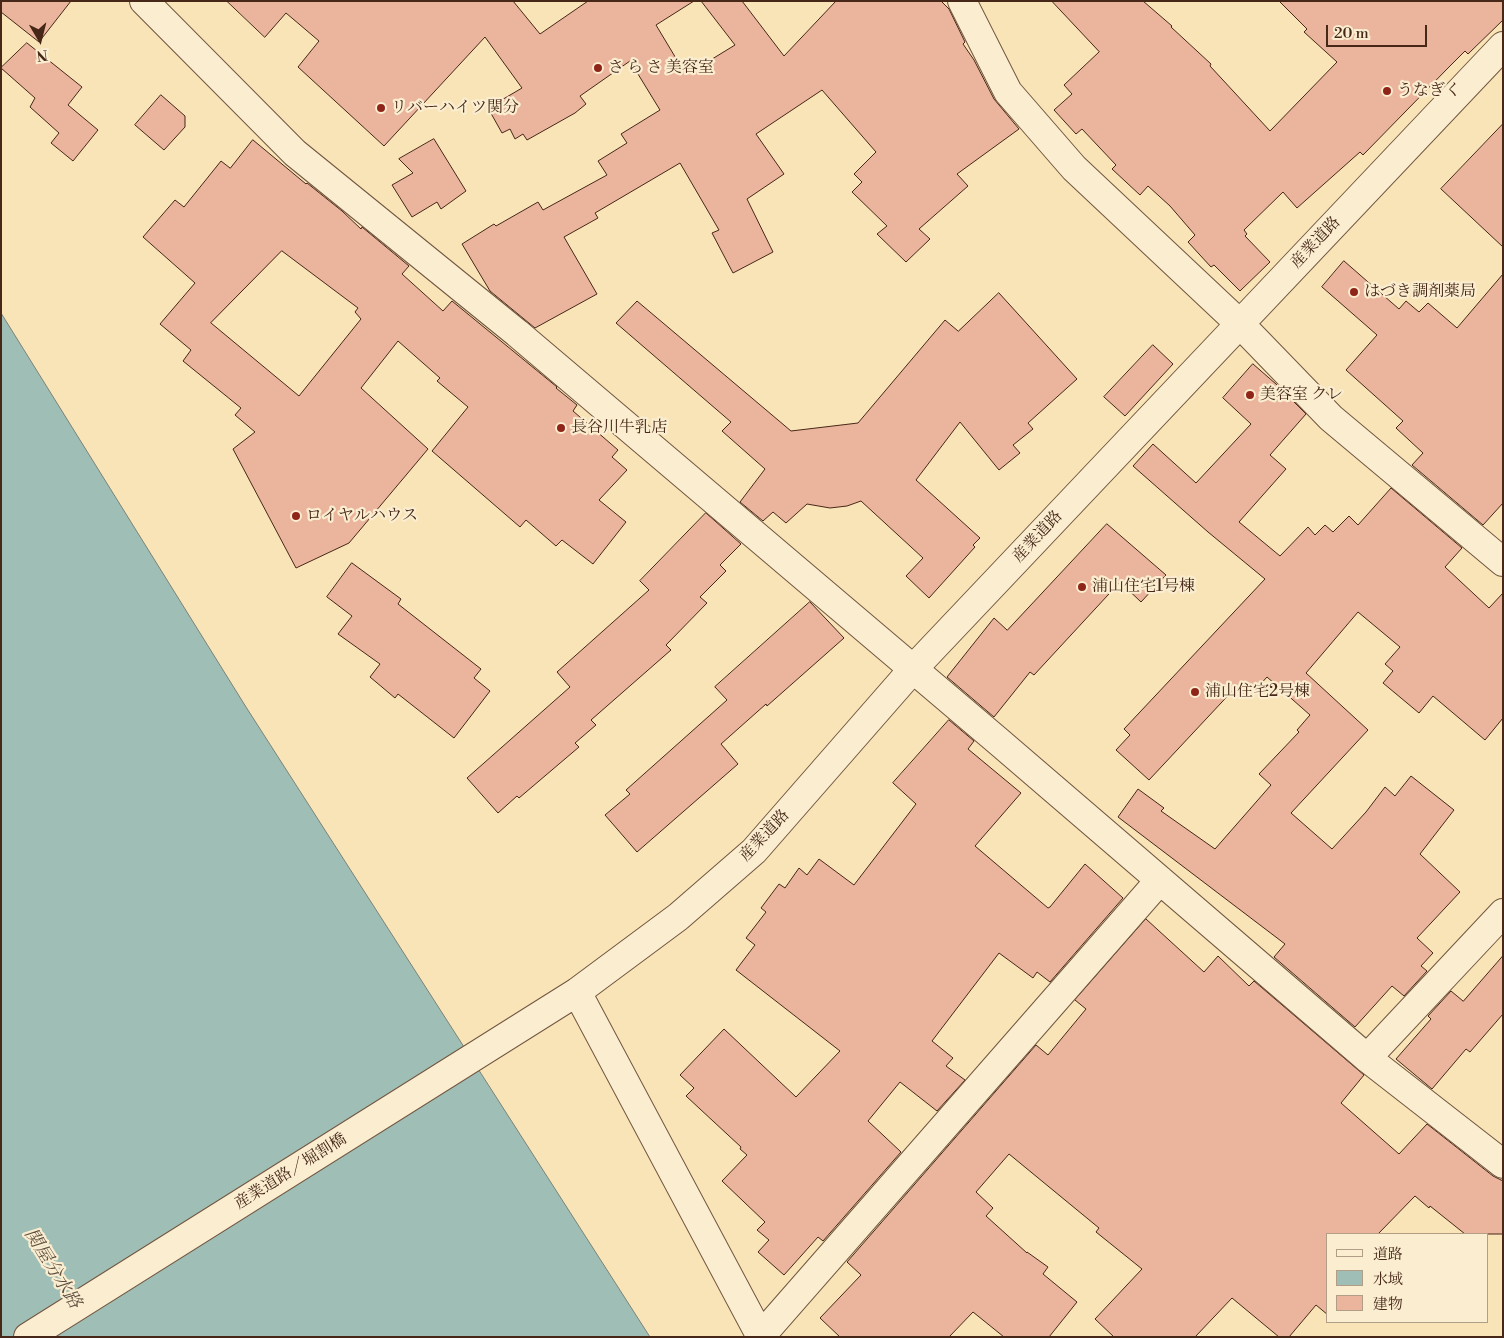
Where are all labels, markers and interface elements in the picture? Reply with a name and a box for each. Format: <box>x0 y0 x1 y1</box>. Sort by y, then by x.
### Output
north arrow <box>15 15 65 65</box>
scale bar <box>1329 15 1430 47</box>
text: 20 m <box>1334 24 1369 43</box>
text: N <box>35 45 49 65</box>
place label: さ ら さ 美容室 <box>608 58 714 78</box>
marker: さ ら さ 美容室 <box>592 62 604 74</box>
place label: うなぎく <box>1397 81 1461 101</box>
marker: うなぎく <box>1381 85 1393 97</box>
place label: リバーハイツ関分 <box>391 98 519 118</box>
marker: リバーハイツ関分 <box>375 102 387 114</box>
street label: 産業道路 <box>1287 213 1345 273</box>
place label: はづき調剤薬局 <box>1364 282 1476 302</box>
marker: はづき調剤薬局 <box>1348 286 1360 298</box>
place label: 美容室 クレ <box>1260 385 1343 405</box>
marker: 美容室 クレ <box>1244 389 1256 401</box>
place label: 長谷川牛乳店 <box>571 418 667 438</box>
marker: 長谷川牛乳店 <box>555 422 567 434</box>
place label: ロイヤルハウス <box>306 506 418 526</box>
street label: 産業道路 <box>1009 507 1067 567</box>
marker: ロイヤルハウス <box>290 510 302 522</box>
place label: 浦山住宅1号棟 <box>1092 577 1195 597</box>
marker: 浦山住宅1号棟 <box>1076 581 1088 593</box>
place label: 浦山住宅2号棟 <box>1205 682 1310 702</box>
marker: 浦山住宅2号棟 <box>1189 686 1201 698</box>
street label: 産業道路 <box>736 806 794 866</box>
street label: 産業道路／堀割橋 <box>232 1130 350 1214</box>
water label: 関屋分水路 <box>19 1225 85 1313</box>
legend <box>1326 1233 1489 1323</box>
text: 道路 <box>1373 1245 1403 1264</box>
text: 水域 <box>1373 1270 1403 1289</box>
text: 建物 <box>1373 1295 1403 1314</box>

